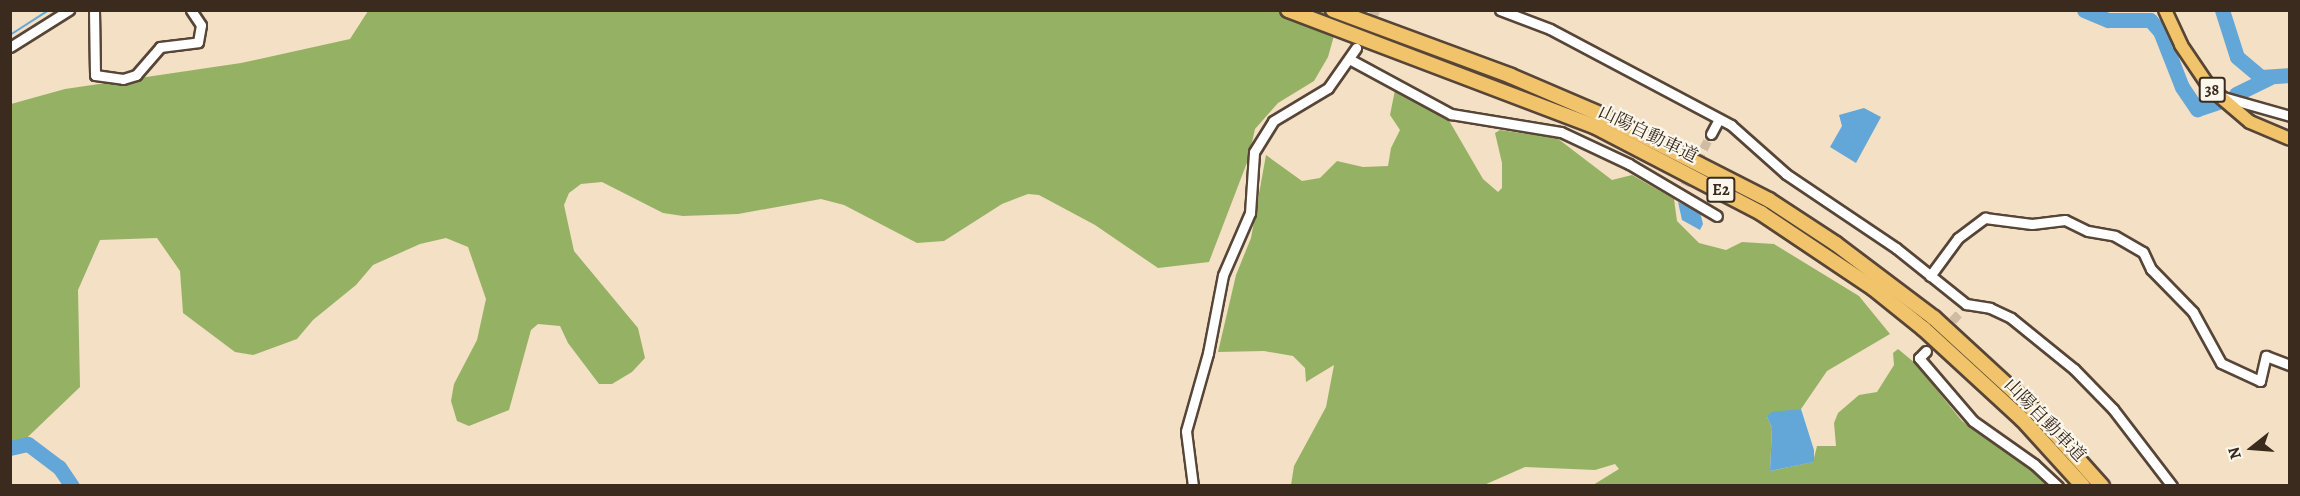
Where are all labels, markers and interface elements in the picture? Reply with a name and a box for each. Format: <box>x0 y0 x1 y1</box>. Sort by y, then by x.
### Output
road number: 38 <box>2198 77 2226 103</box>
street label: 山陽自動車道 <box>1595 101 1701 167</box>
road number: E2 <box>1706 177 1736 203</box>
street label: 山陽自動車道 <box>2000 374 2090 466</box>
north arrow <box>2222 418 2282 478</box>
text: N <box>2223 444 2247 462</box>

